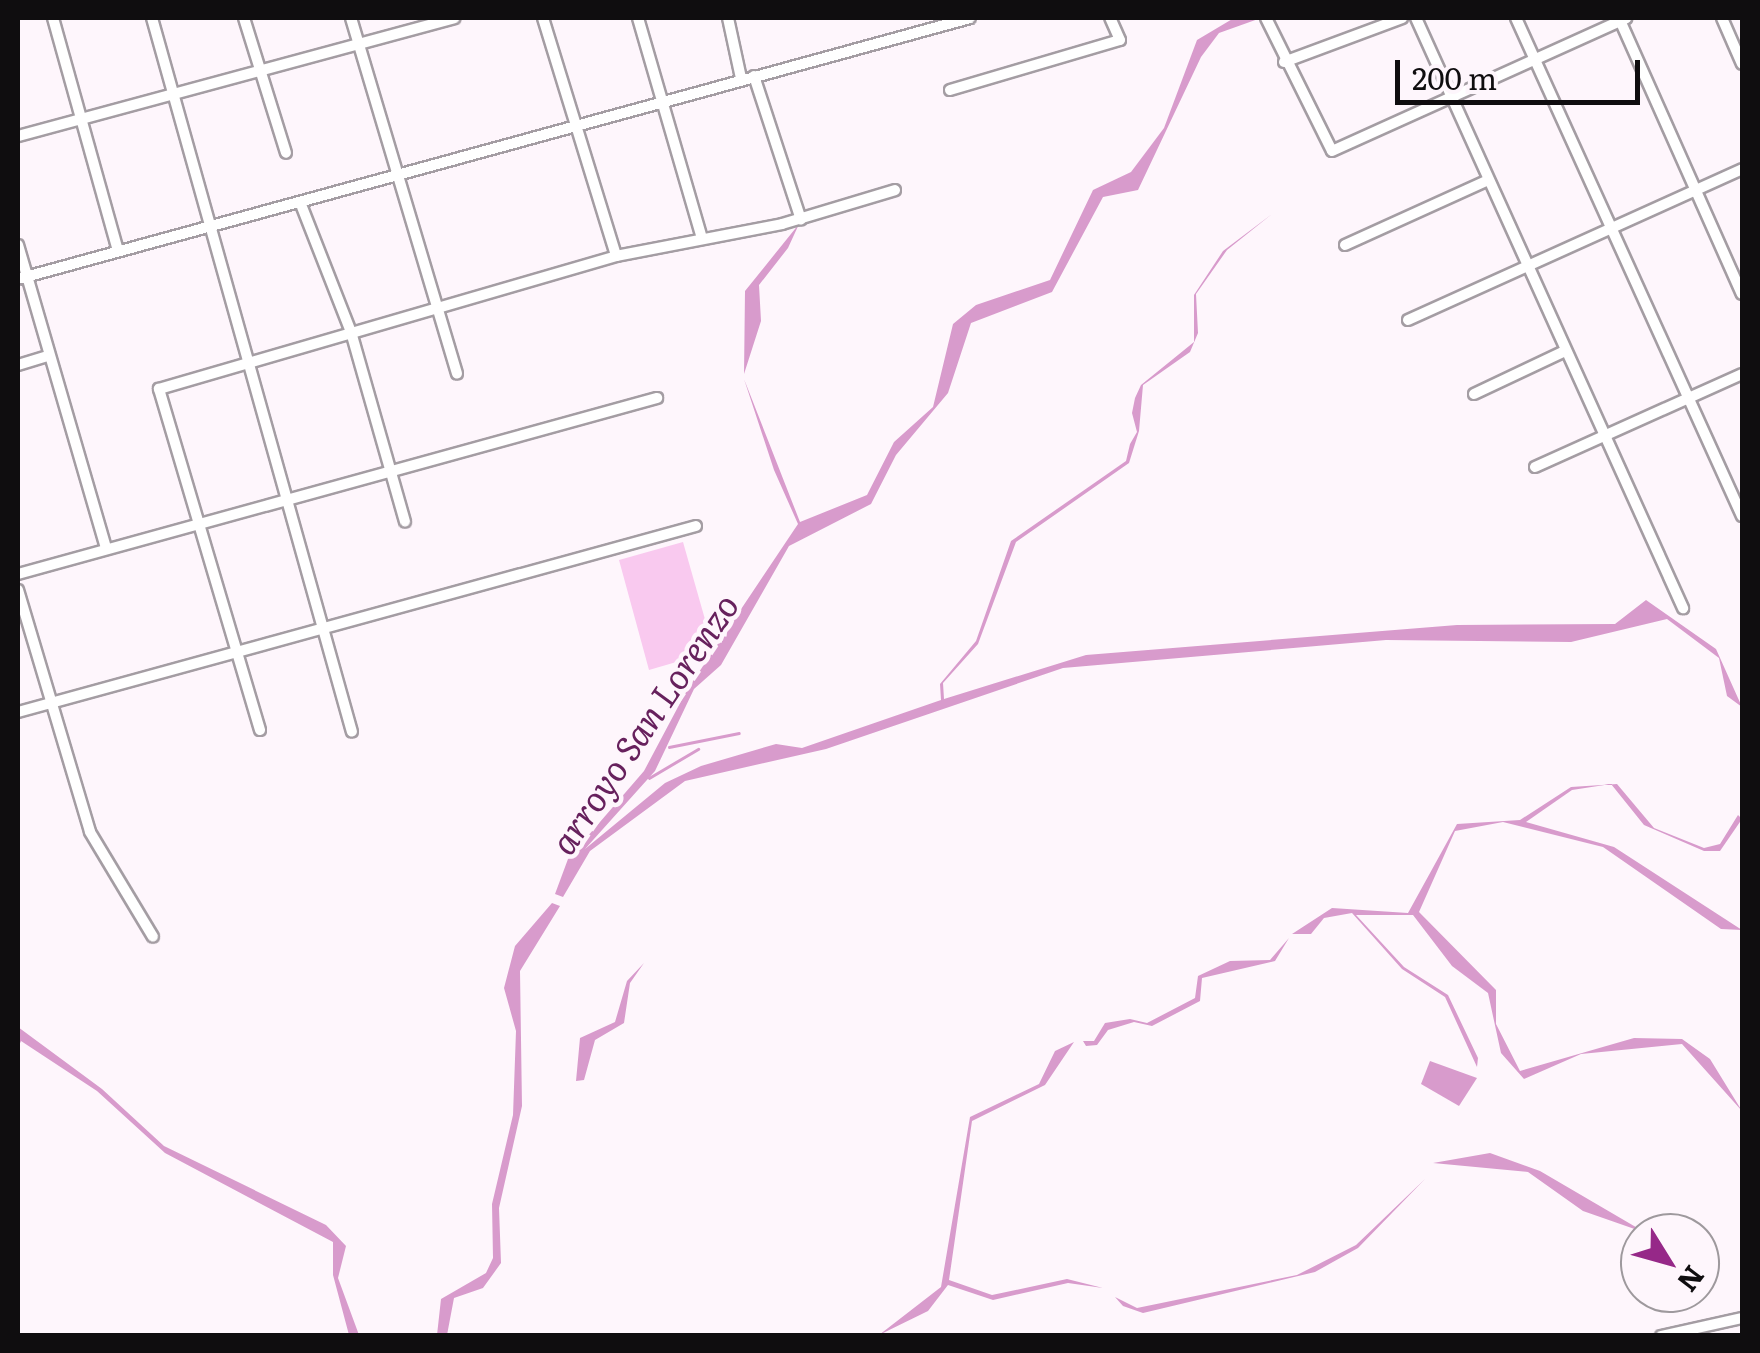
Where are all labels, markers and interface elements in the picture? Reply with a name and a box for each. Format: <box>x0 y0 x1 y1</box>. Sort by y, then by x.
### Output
scale bar <box>1400 40 1645 102</box>
text: 200 m <box>1412 55 1497 99</box>
water label: arroyo San Lorenzo <box>540 585 746 861</box>
north arrow <box>1620 1213 1720 1313</box>
text: N <box>1669 1258 1716 1302</box>

